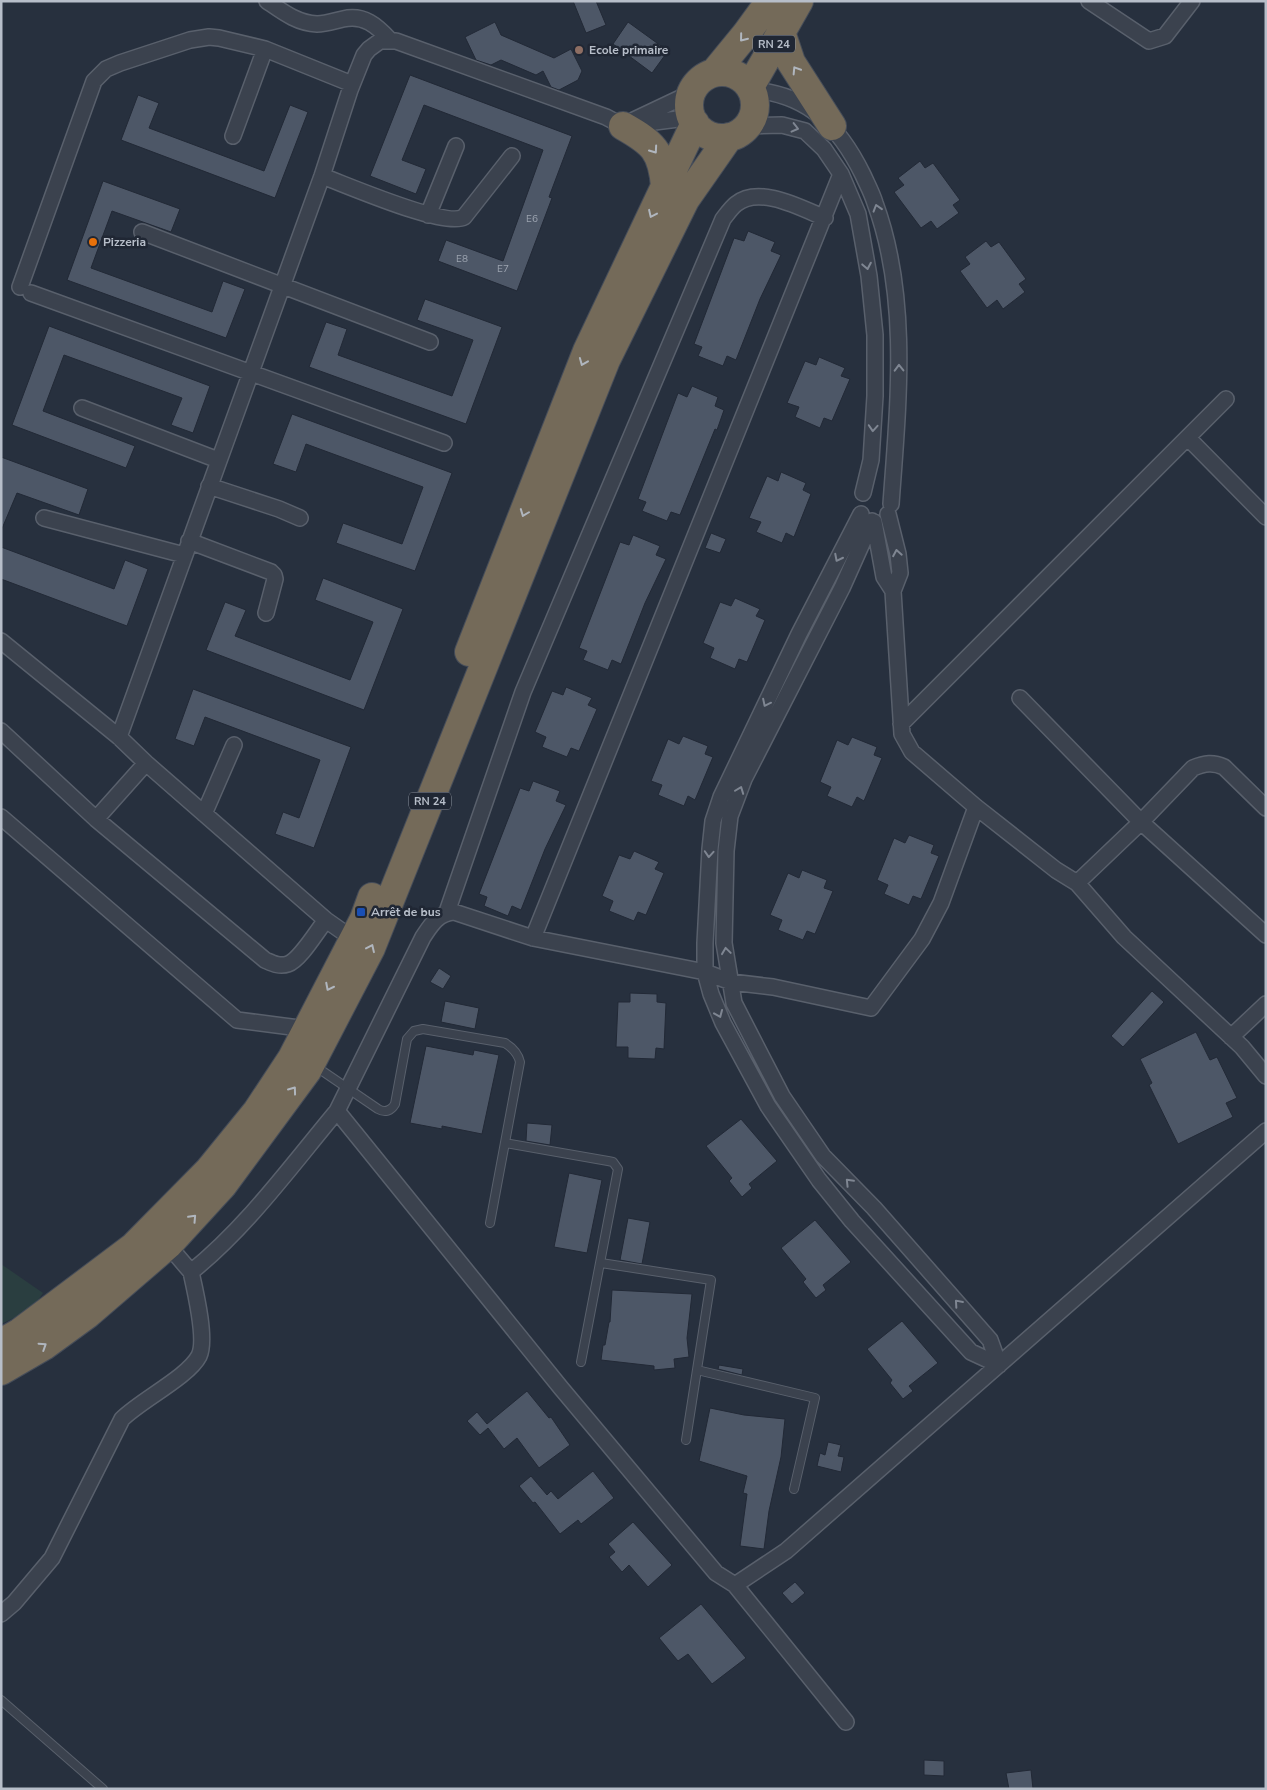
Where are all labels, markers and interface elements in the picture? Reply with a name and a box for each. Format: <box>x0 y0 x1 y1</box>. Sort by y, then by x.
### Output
one-way arrow <box>741 32 749 41</box>
road number: RN 24 <box>753 36 795 52</box>
place label: Ecole primaire <box>589 42 669 58</box>
marker: Ecole primaire <box>573 44 585 56</box>
one-way arrow <box>793 66 803 75</box>
one-way arrow <box>791 122 800 133</box>
one-way arrow <box>648 144 657 153</box>
one-way arrow <box>872 205 882 213</box>
one-way arrow <box>647 209 658 218</box>
house number: E6 <box>526 212 538 226</box>
place label: Pizzeria <box>103 234 146 250</box>
marker: Pizzeria <box>87 236 99 248</box>
house number: E8 <box>456 252 468 266</box>
one-way arrow <box>862 261 872 270</box>
house number: E7 <box>497 262 509 276</box>
one-way arrow <box>579 357 589 366</box>
one-way arrow <box>894 364 904 372</box>
one-way arrow <box>868 424 879 432</box>
one-way arrow <box>520 508 530 517</box>
one-way arrow <box>892 548 902 557</box>
one-way arrow <box>834 553 844 562</box>
one-way arrow <box>762 698 772 707</box>
one-way arrow <box>734 786 744 795</box>
road number: RN 24 <box>409 792 451 809</box>
one-way arrow <box>704 850 715 858</box>
place label: Arrêt de bus <box>371 904 441 920</box>
marker: Arrêt de bus <box>355 906 367 918</box>
one-way arrow <box>365 944 375 953</box>
one-way arrow <box>721 946 731 955</box>
one-way arrow <box>325 981 335 990</box>
one-way arrow <box>713 1009 724 1018</box>
one-way arrow <box>287 1086 296 1096</box>
one-way arrow <box>846 1179 855 1188</box>
one-way arrow <box>187 1214 196 1223</box>
one-way arrow <box>954 1300 963 1309</box>
one-way arrow <box>37 1343 47 1352</box>

